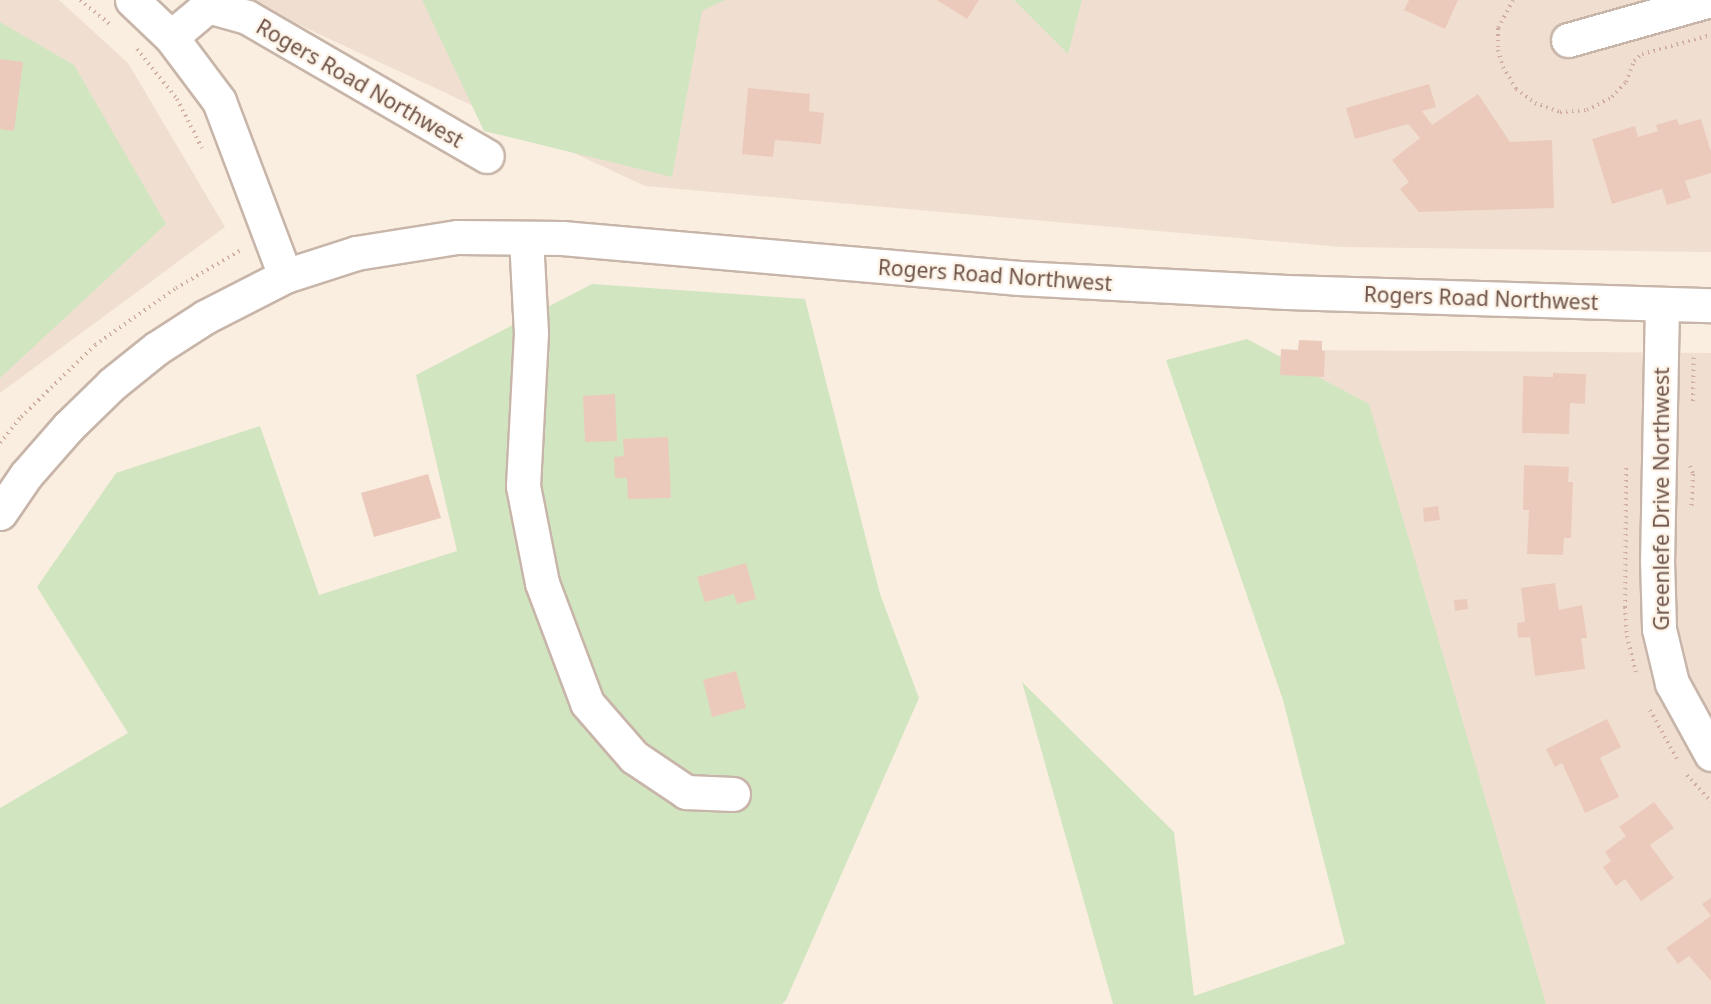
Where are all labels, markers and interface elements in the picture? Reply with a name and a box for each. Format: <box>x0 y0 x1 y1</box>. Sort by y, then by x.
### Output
street label: Rogers Road Northwest <box>252 13 468 153</box>
street label: Rogers Road Northwest <box>877 254 1113 296</box>
street label: Rogers Road Northwest <box>1363 281 1599 315</box>
street label: Greenlefe Drive Northwest <box>1648 367 1674 631</box>

